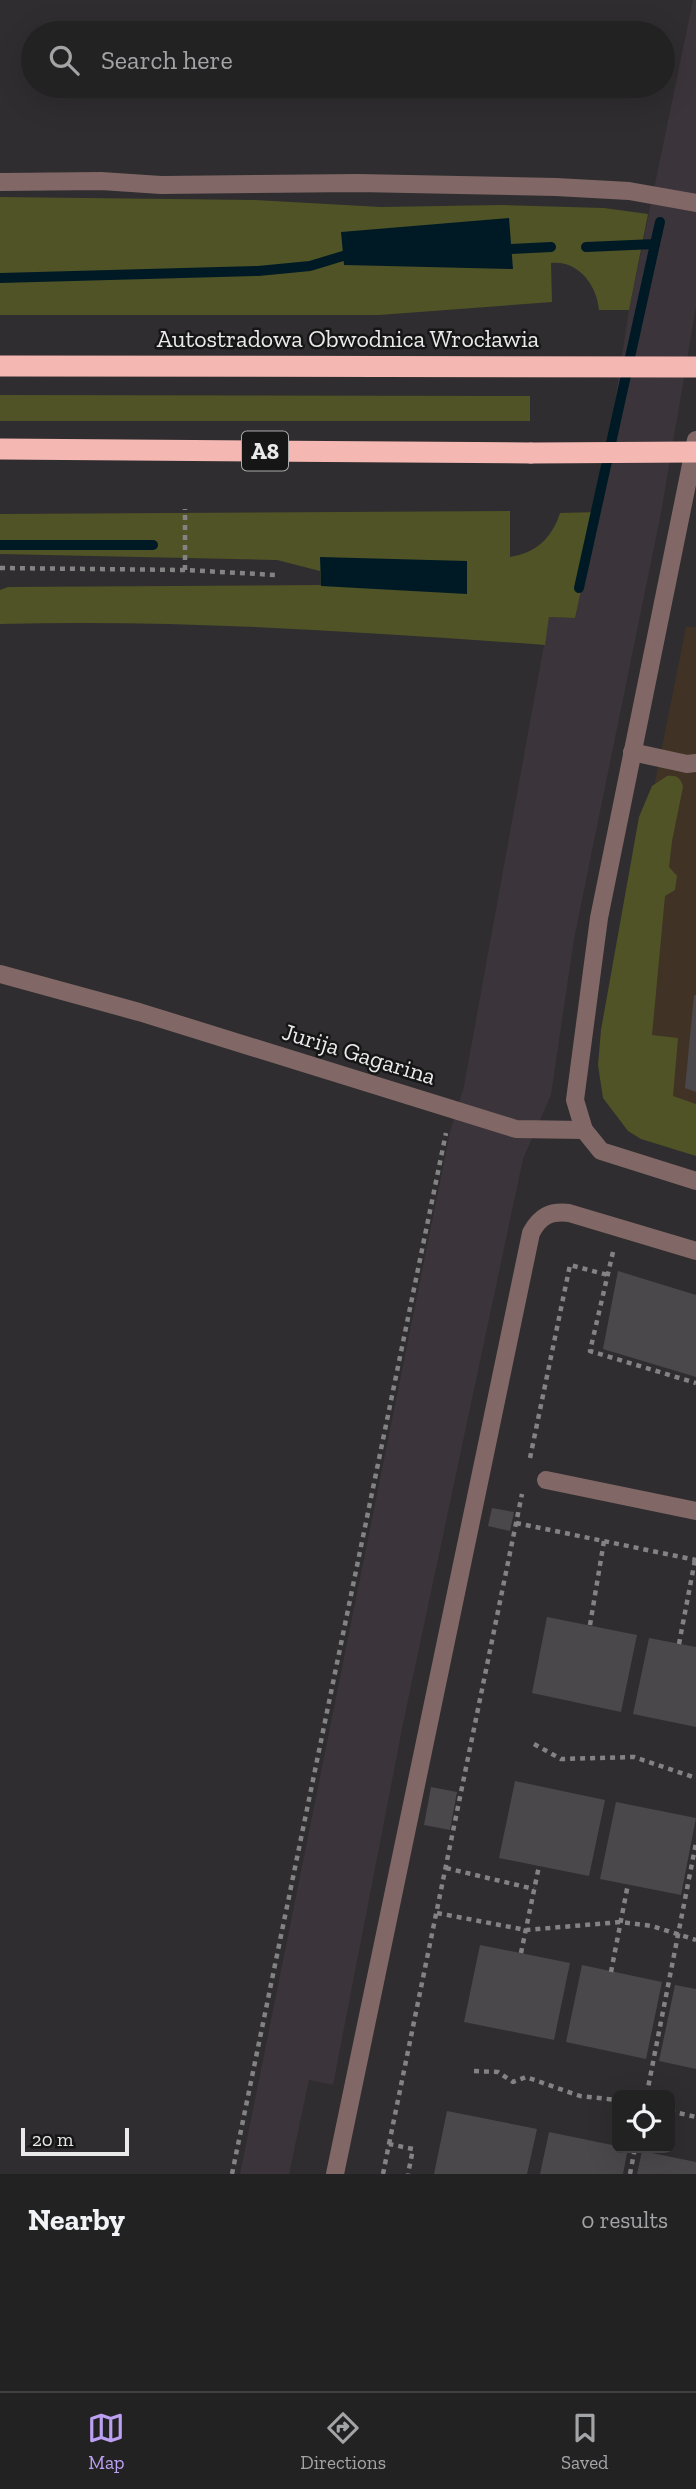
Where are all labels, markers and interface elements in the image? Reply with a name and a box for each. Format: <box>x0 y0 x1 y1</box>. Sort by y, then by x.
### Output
search box <box>21 21 675 98</box>
icon: search <box>45 41 83 79</box>
text: Search here <box>101 44 233 76</box>
street label: Autostradowa Obwodnica Wrocławia <box>157 324 540 353</box>
road number: A8 <box>242 432 288 471</box>
street label: Jurija Gagarina <box>279 1016 440 1091</box>
map controls <box>612 2090 675 2153</box>
button: locate <box>612 2090 675 2153</box>
scale bar <box>21 2125 130 2157</box>
text: 20 m <box>32 2128 73 2151</box>
text: Nearby <box>28 2202 125 2238</box>
text: 0 results <box>581 2206 668 2234</box>
tab: Map <box>87 2409 125 2474</box>
tab: Directions <box>300 2409 386 2474</box>
tab: Saved <box>561 2409 609 2474</box>

